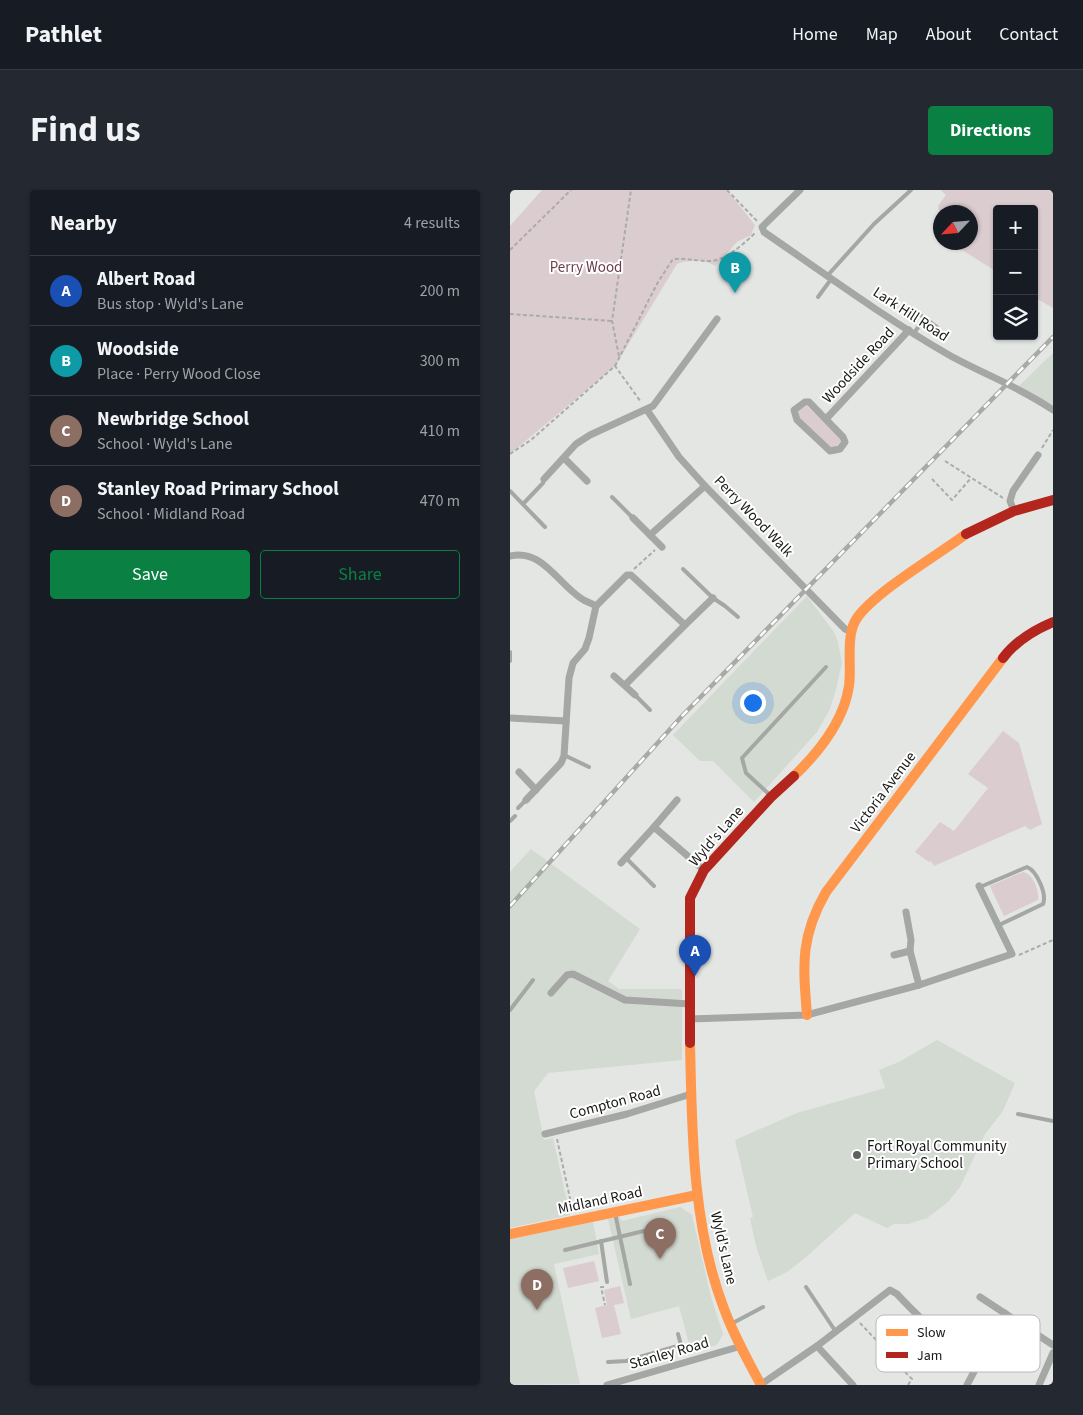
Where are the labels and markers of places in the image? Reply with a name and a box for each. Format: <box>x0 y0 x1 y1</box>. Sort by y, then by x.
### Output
pin: B <box>719 252 751 293</box>
pin: A <box>679 935 711 976</box>
place label: Fort Royal Community Primary School <box>867 1136 1007 1174</box>
marker: Fort Royal Community Primary School <box>851 1149 863 1161</box>
pin: C <box>644 1218 676 1259</box>
pin: D <box>521 1269 553 1310</box>

